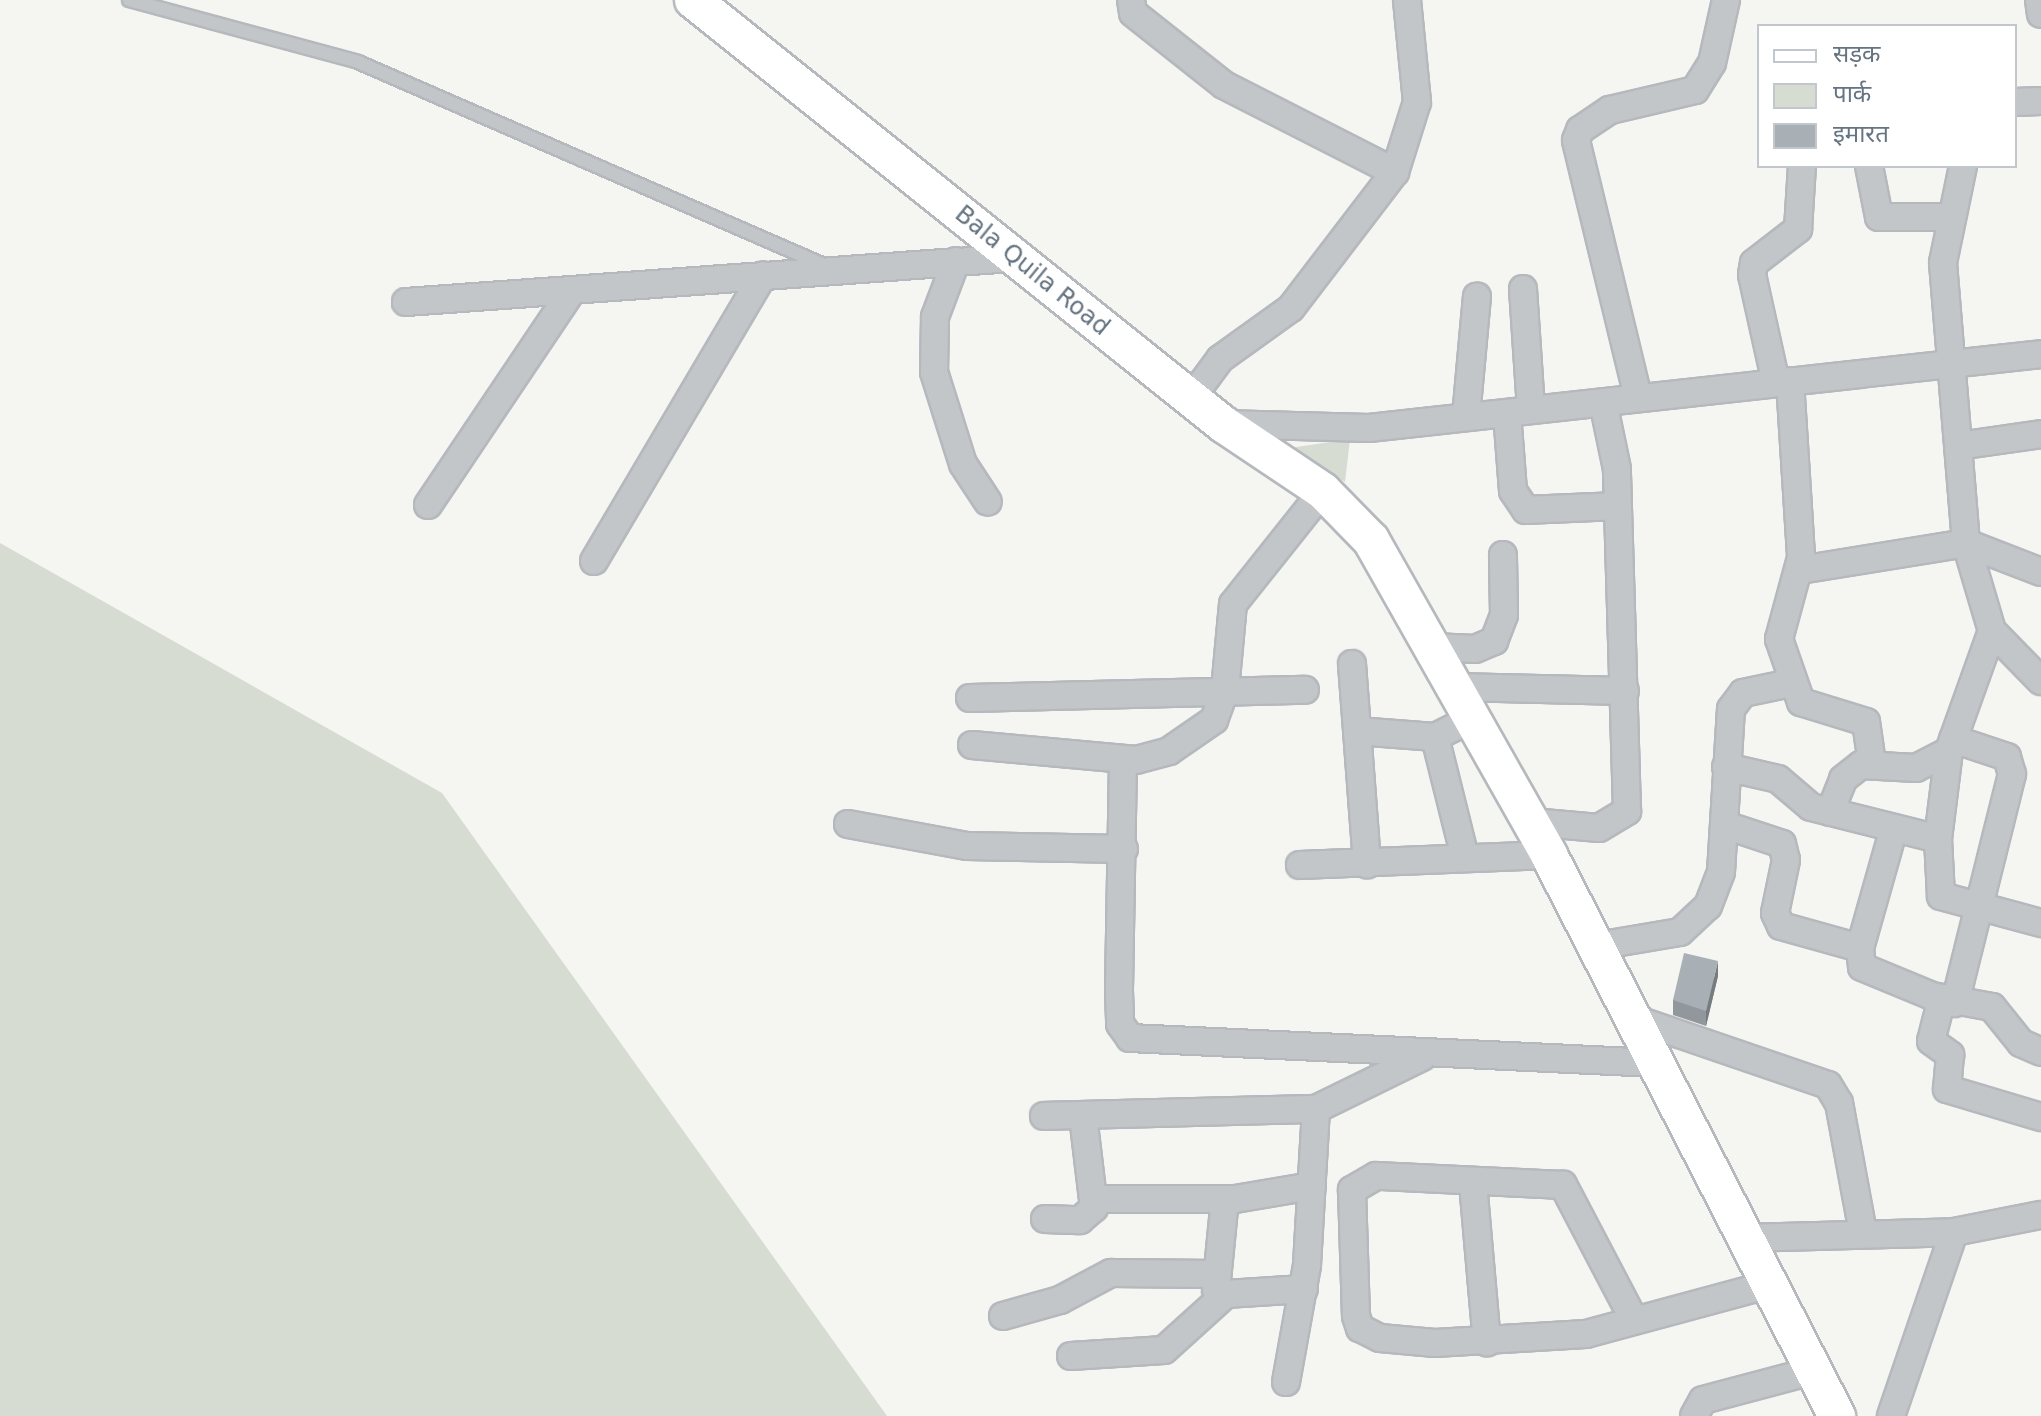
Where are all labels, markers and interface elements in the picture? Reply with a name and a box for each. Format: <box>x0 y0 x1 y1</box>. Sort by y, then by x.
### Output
legend <box>1757 24 2017 168</box>
text: सड़क <box>1833 40 1881 68</box>
text: पार्क <box>1833 80 1871 108</box>
text: इमारत <box>1833 120 1889 148</box>
street label: Bala Quila Road <box>949 200 1115 342</box>

